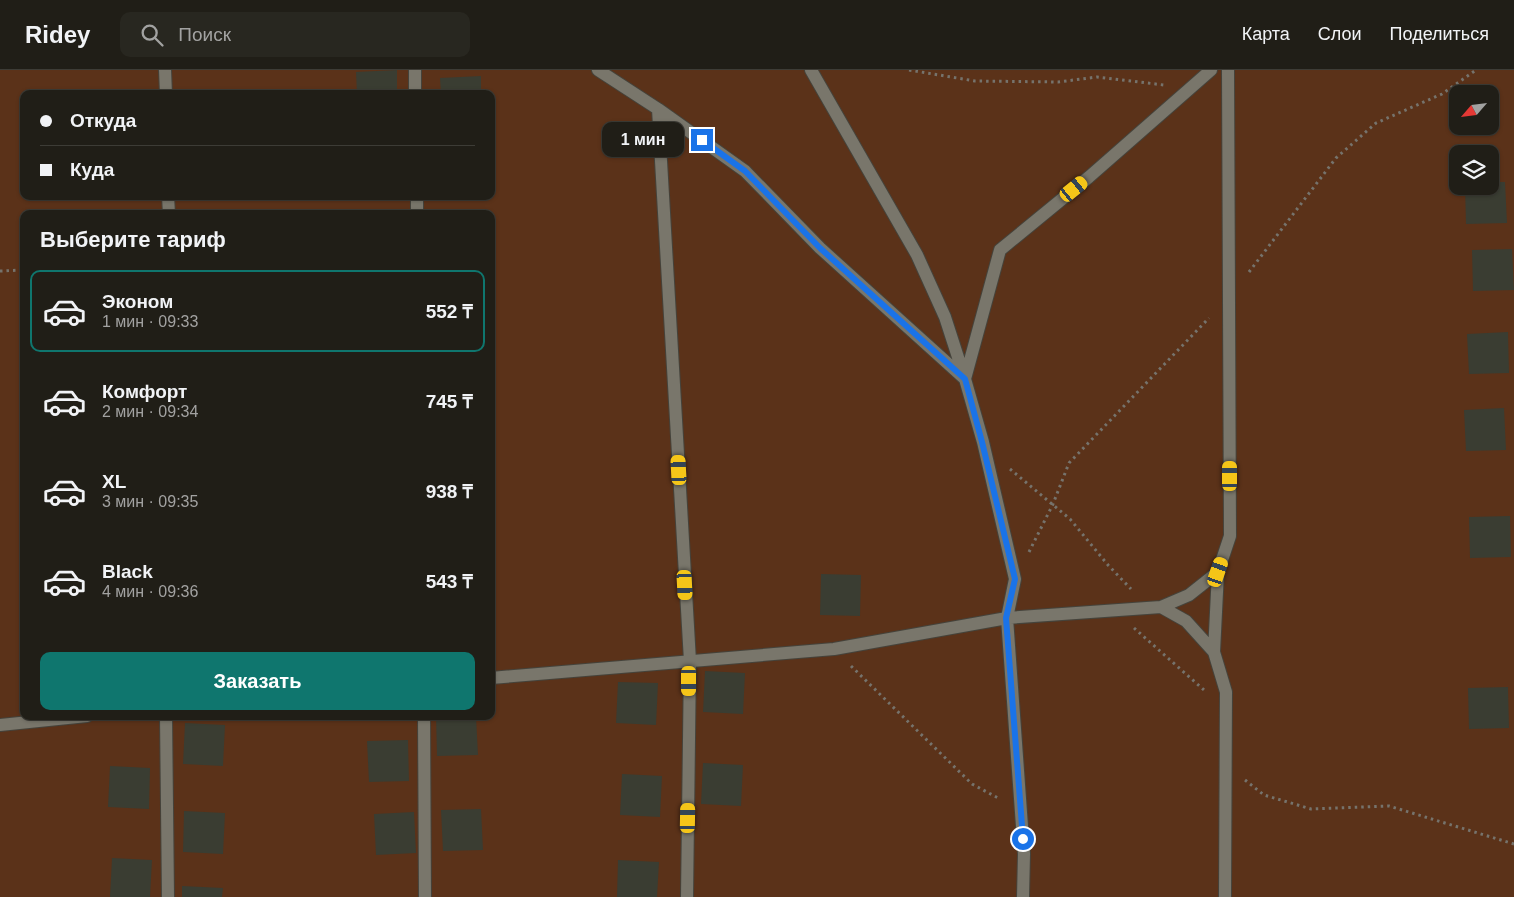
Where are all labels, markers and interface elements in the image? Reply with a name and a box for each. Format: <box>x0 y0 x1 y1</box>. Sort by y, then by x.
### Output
search box <box>120 12 470 57</box>
text: Ridey <box>25 21 90 48</box>
icon: search <box>138 21 166 49</box>
text: Поиск <box>178 24 231 45</box>
text: Карта <box>1242 24 1290 44</box>
text: Слои <box>1318 24 1362 44</box>
text: Поделиться <box>1390 24 1489 44</box>
north arrow <box>1449 85 1499 135</box>
map controls <box>1449 85 1499 195</box>
text: Откуда <box>70 110 136 131</box>
callout: 1 мин <box>602 122 684 158</box>
route end <box>691 129 713 151</box>
text: 1 мин <box>621 131 665 148</box>
button: layers <box>1449 145 1499 195</box>
text: Куда <box>70 159 114 180</box>
car <box>1057 174 1090 204</box>
text: Выберите тариф <box>40 227 226 252</box>
icon: car <box>42 289 87 334</box>
text: Эконом <box>102 291 173 312</box>
text: 552 ₸ <box>426 301 473 322</box>
text: 1 мин · 09:33 <box>102 313 198 330</box>
icon: car <box>42 379 87 424</box>
text: Комфорт <box>102 381 187 402</box>
text: 745 ₸ <box>426 391 473 412</box>
text: 2 мин · 09:34 <box>102 403 198 420</box>
car <box>670 455 687 485</box>
car <box>1222 461 1237 491</box>
icon: car <box>42 469 87 514</box>
text: XL <box>102 471 126 492</box>
text: 938 ₸ <box>426 481 473 502</box>
text: 3 мин · 09:35 <box>102 493 198 510</box>
car <box>1206 555 1229 589</box>
icon: car <box>42 559 87 604</box>
text: Black <box>102 561 153 582</box>
car <box>676 570 693 600</box>
text: 543 ₸ <box>426 571 473 592</box>
text: 4 мин · 09:36 <box>102 583 198 600</box>
button: Заказать <box>40 652 475 710</box>
car <box>681 666 696 696</box>
car <box>680 803 695 833</box>
route start <box>1012 828 1034 850</box>

